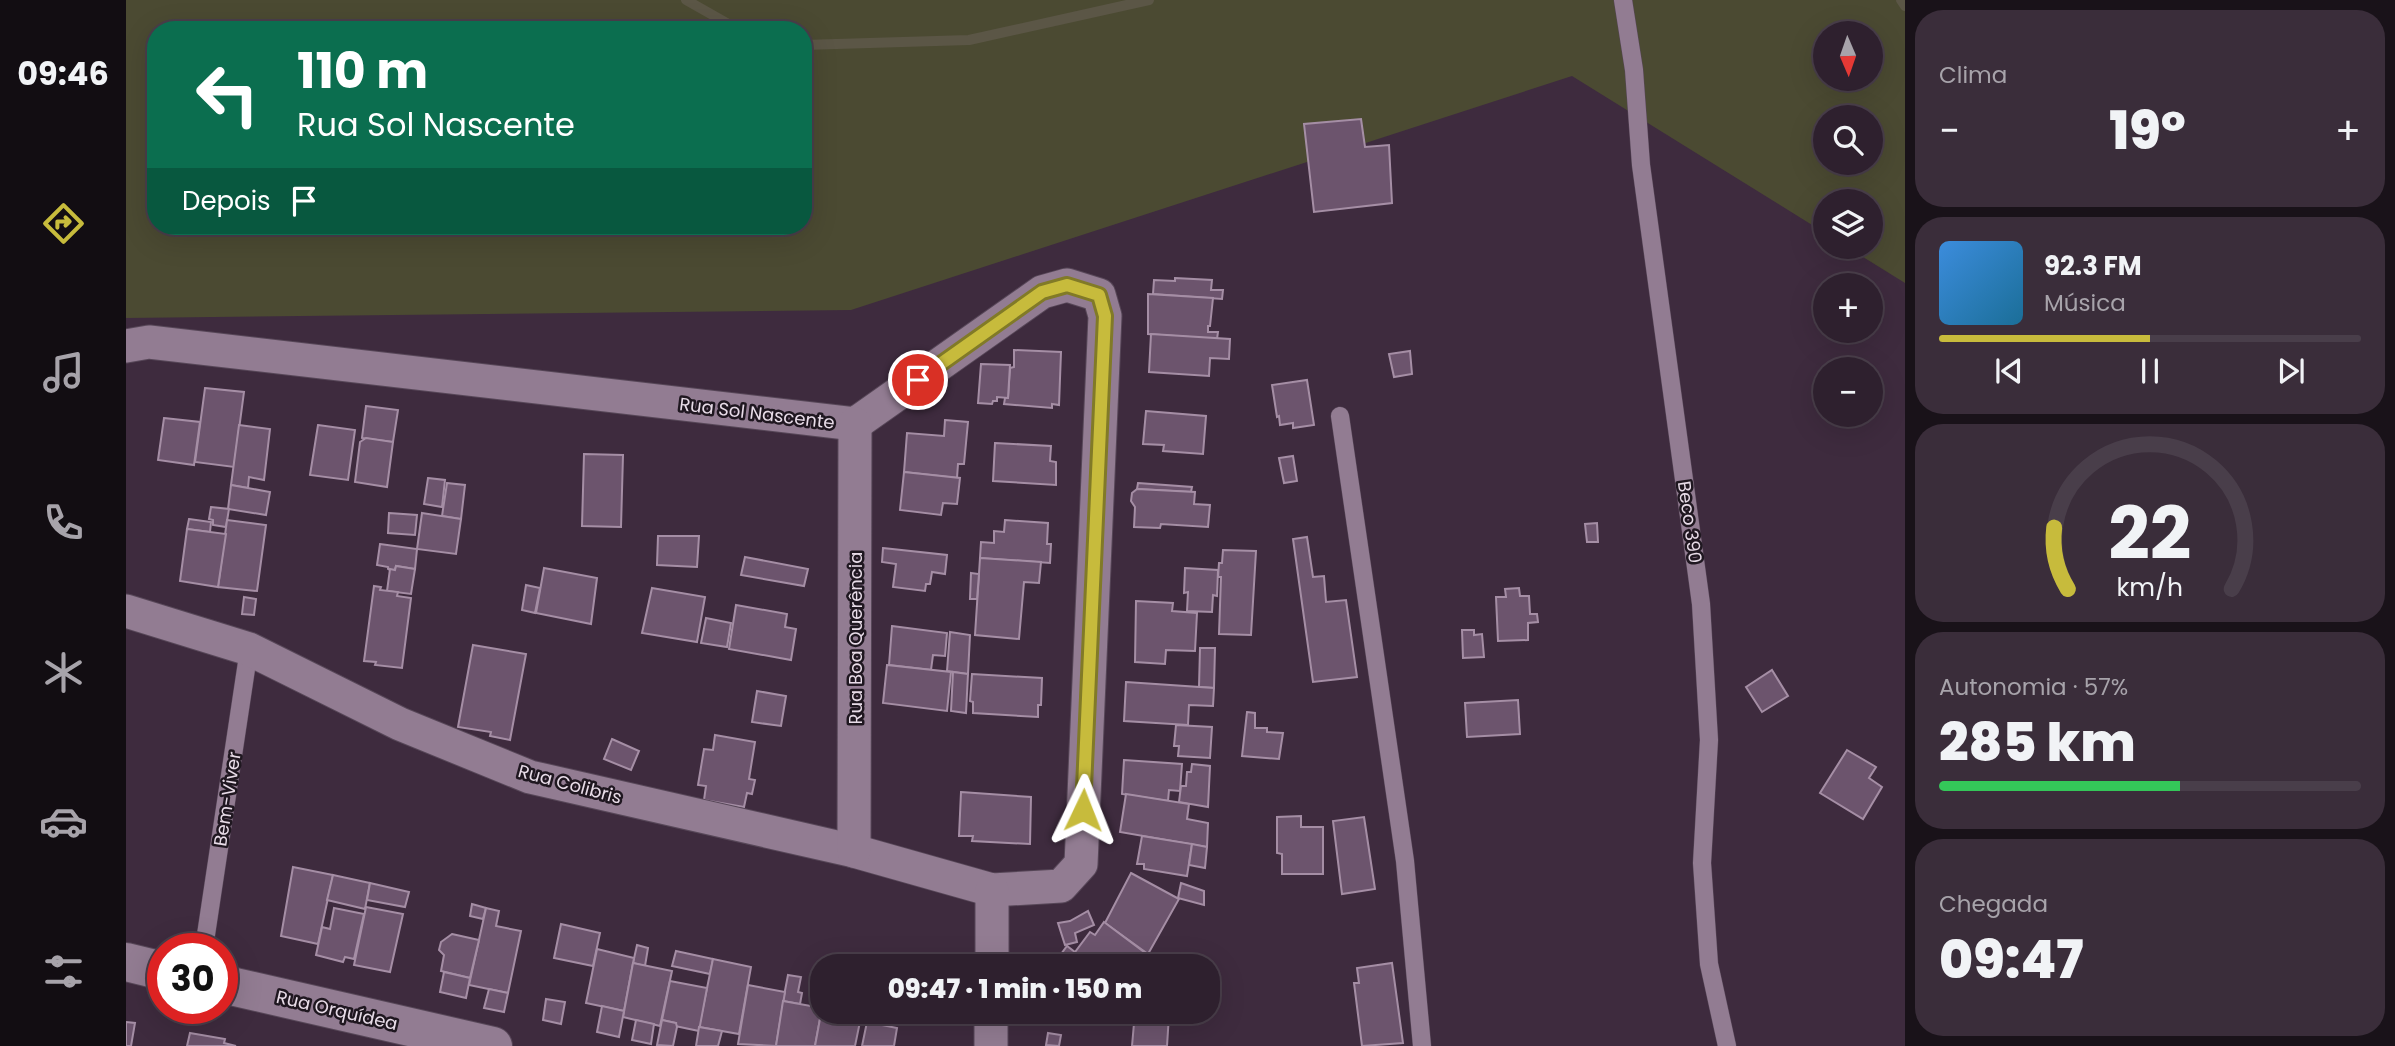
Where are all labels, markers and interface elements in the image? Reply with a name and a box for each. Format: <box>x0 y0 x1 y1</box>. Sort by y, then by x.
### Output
north arrow <box>1813 21 1883 91</box>
map controls <box>1813 21 1883 427</box>
text: 110 m <box>297 37 428 105</box>
icon: left <box>182 49 273 140</box>
text: 09:46 <box>17 51 109 96</box>
text: Clima <box>1939 59 2007 91</box>
text: 19° <box>2109 94 2186 167</box>
text: Rua Sol Nascente <box>297 102 575 147</box>
text: − <box>1939 104 1960 157</box>
text: + <box>2335 104 2361 157</box>
button: search <box>1813 105 1883 175</box>
icon: arrive <box>285 182 323 220</box>
text: Depois <box>182 183 271 219</box>
button: layers <box>1813 189 1883 259</box>
icon: directions <box>39 199 88 248</box>
text: 92.3 FM <box>2044 248 2142 284</box>
button: + <box>1813 273 1883 343</box>
text: Música <box>2044 287 2126 319</box>
icon: music <box>39 348 88 397</box>
pin <box>888 350 948 410</box>
icon: previous <box>1990 352 2028 390</box>
icon: pause <box>2131 352 2169 390</box>
icon: next <box>2272 352 2310 390</box>
button: − <box>1813 357 1883 427</box>
icon: arrive <box>899 361 937 399</box>
street label: Rua Sol Nascente <box>678 391 836 435</box>
street label: Beco 390 <box>1672 479 1708 565</box>
text: 22 <box>2108 483 2192 584</box>
icon: phone <box>39 498 88 547</box>
street label: Rua Boa Querência <box>843 552 868 724</box>
text: km/h <box>2117 570 2183 605</box>
icon: climate <box>39 648 88 697</box>
text: Autonomia · 57% <box>1939 671 2128 703</box>
text: 285 km <box>1939 706 2136 779</box>
street label: Bem-Viver <box>207 750 247 848</box>
street label: Rua Colibris <box>515 758 625 810</box>
position arrow <box>1046 773 1120 847</box>
icon: car <box>39 797 88 846</box>
text: Chegada <box>1939 888 2048 920</box>
text: 09:47 <box>1939 923 2084 996</box>
speed limit sign: 30 <box>147 933 238 1024</box>
icon: filters <box>39 947 88 996</box>
text: 09:47 · 1 min · 150 m <box>888 971 1142 1007</box>
street label: Rua Orquídea <box>274 984 400 1036</box>

